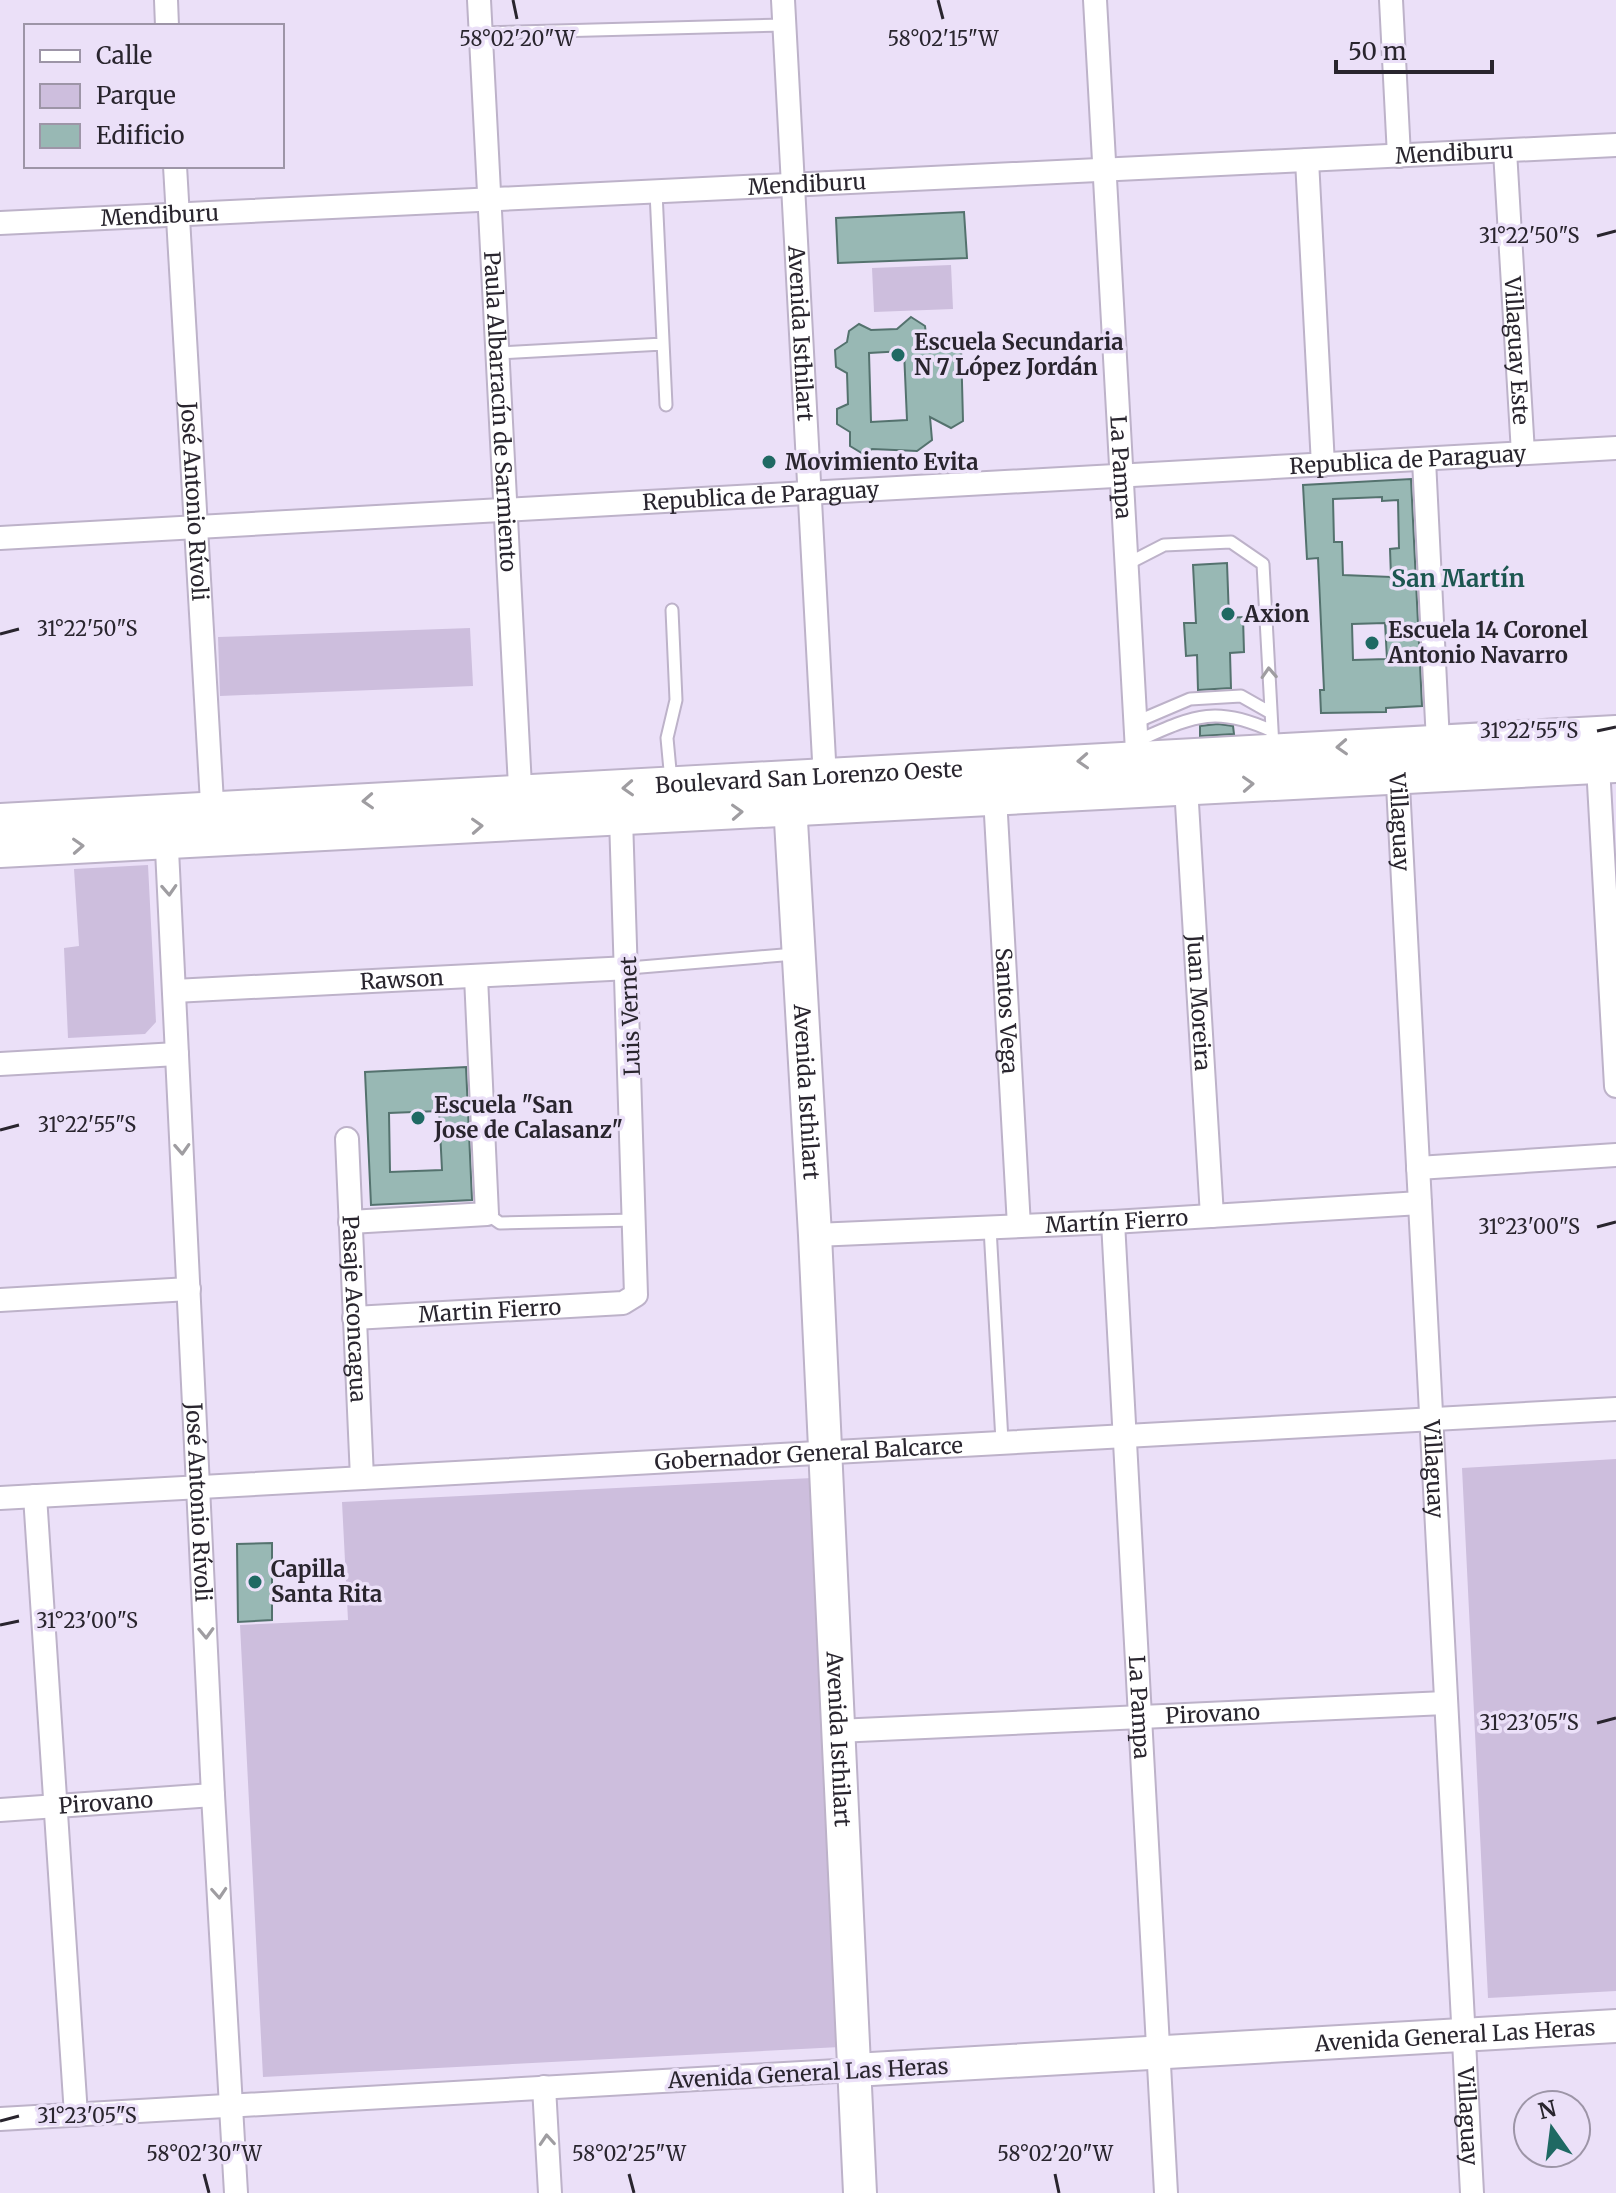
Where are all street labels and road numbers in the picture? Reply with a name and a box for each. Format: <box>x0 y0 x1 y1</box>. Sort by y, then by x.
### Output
street label: Mendiburu <box>1394 136 1514 170</box>
street label: Mendiburu <box>747 167 867 201</box>
street label: Mendiburu <box>100 198 220 232</box>
street label: Avenida Isthilart <box>782 244 820 423</box>
street label: Paula Albarracín de Sarmiento <box>478 250 523 573</box>
street label: Villaguay Este <box>1498 275 1535 426</box>
street label: José Antonio Rívoli <box>175 400 214 602</box>
street label: La Pampa <box>1104 415 1138 520</box>
street label: Republica de Paraguay <box>1289 439 1527 480</box>
street label: Republica de Paraguay <box>642 475 880 516</box>
street label: Boulevard San Lorenzo Oeste <box>654 755 963 799</box>
street label: Villaguay <box>1383 771 1417 872</box>
street label: Juan Moreira <box>1181 933 1217 1072</box>
street label: Santos Vega <box>989 947 1024 1075</box>
street label: Luis Vernet <box>614 955 646 1076</box>
street label: Rawson <box>359 963 445 996</box>
street label: Avenida Isthilart <box>788 1002 826 1181</box>
street label: Martín Fierro <box>1045 1203 1189 1239</box>
street label: Pasaje Aconcagua <box>336 1215 373 1403</box>
street label: Martin Fierro <box>418 1292 562 1328</box>
street label: José Antonio Rívoli <box>180 1401 218 1603</box>
street label: Villaguay <box>1417 1418 1451 1519</box>
street label: Gobernador General Balcarce <box>654 1431 964 1476</box>
street label: Avenida Isthilart <box>821 1650 857 1828</box>
street label: La Pampa <box>1123 1655 1156 1760</box>
street label: Pirovano <box>1165 1698 1261 1730</box>
street label: Pirovano <box>57 1785 154 1820</box>
street label: Avenida General Las Heras <box>1313 2013 1596 2057</box>
street label: Avenida General Las Heras <box>666 2052 949 2094</box>
street label: Villaguay <box>1451 2065 1485 2166</box>

